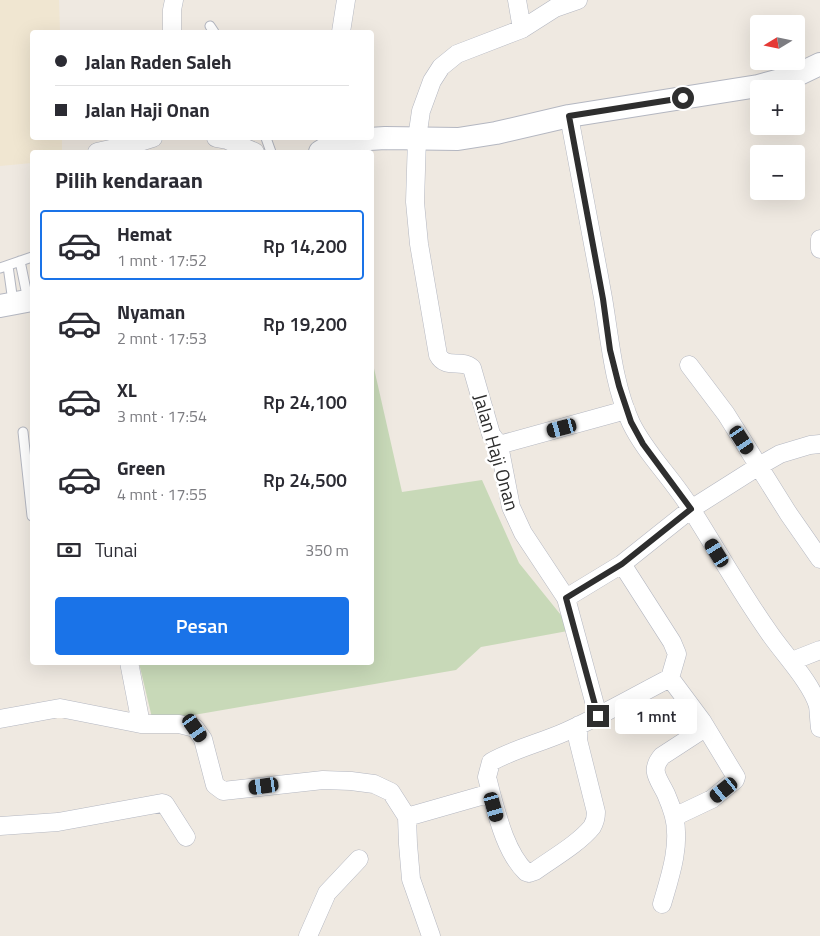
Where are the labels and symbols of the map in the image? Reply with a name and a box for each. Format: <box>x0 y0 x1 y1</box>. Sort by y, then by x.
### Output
north arrow <box>750 15 805 70</box>
route start <box>672 87 694 109</box>
street label: Jalan Haji Onan <box>466 390 528 514</box>
car <box>545 417 578 439</box>
car <box>727 423 756 457</box>
car <box>702 536 731 570</box>
callout: 1 mnt <box>616 698 698 734</box>
route end <box>587 705 609 727</box>
car <box>180 711 209 745</box>
car <box>707 775 740 805</box>
car <box>248 776 279 796</box>
car <box>482 791 505 823</box>

